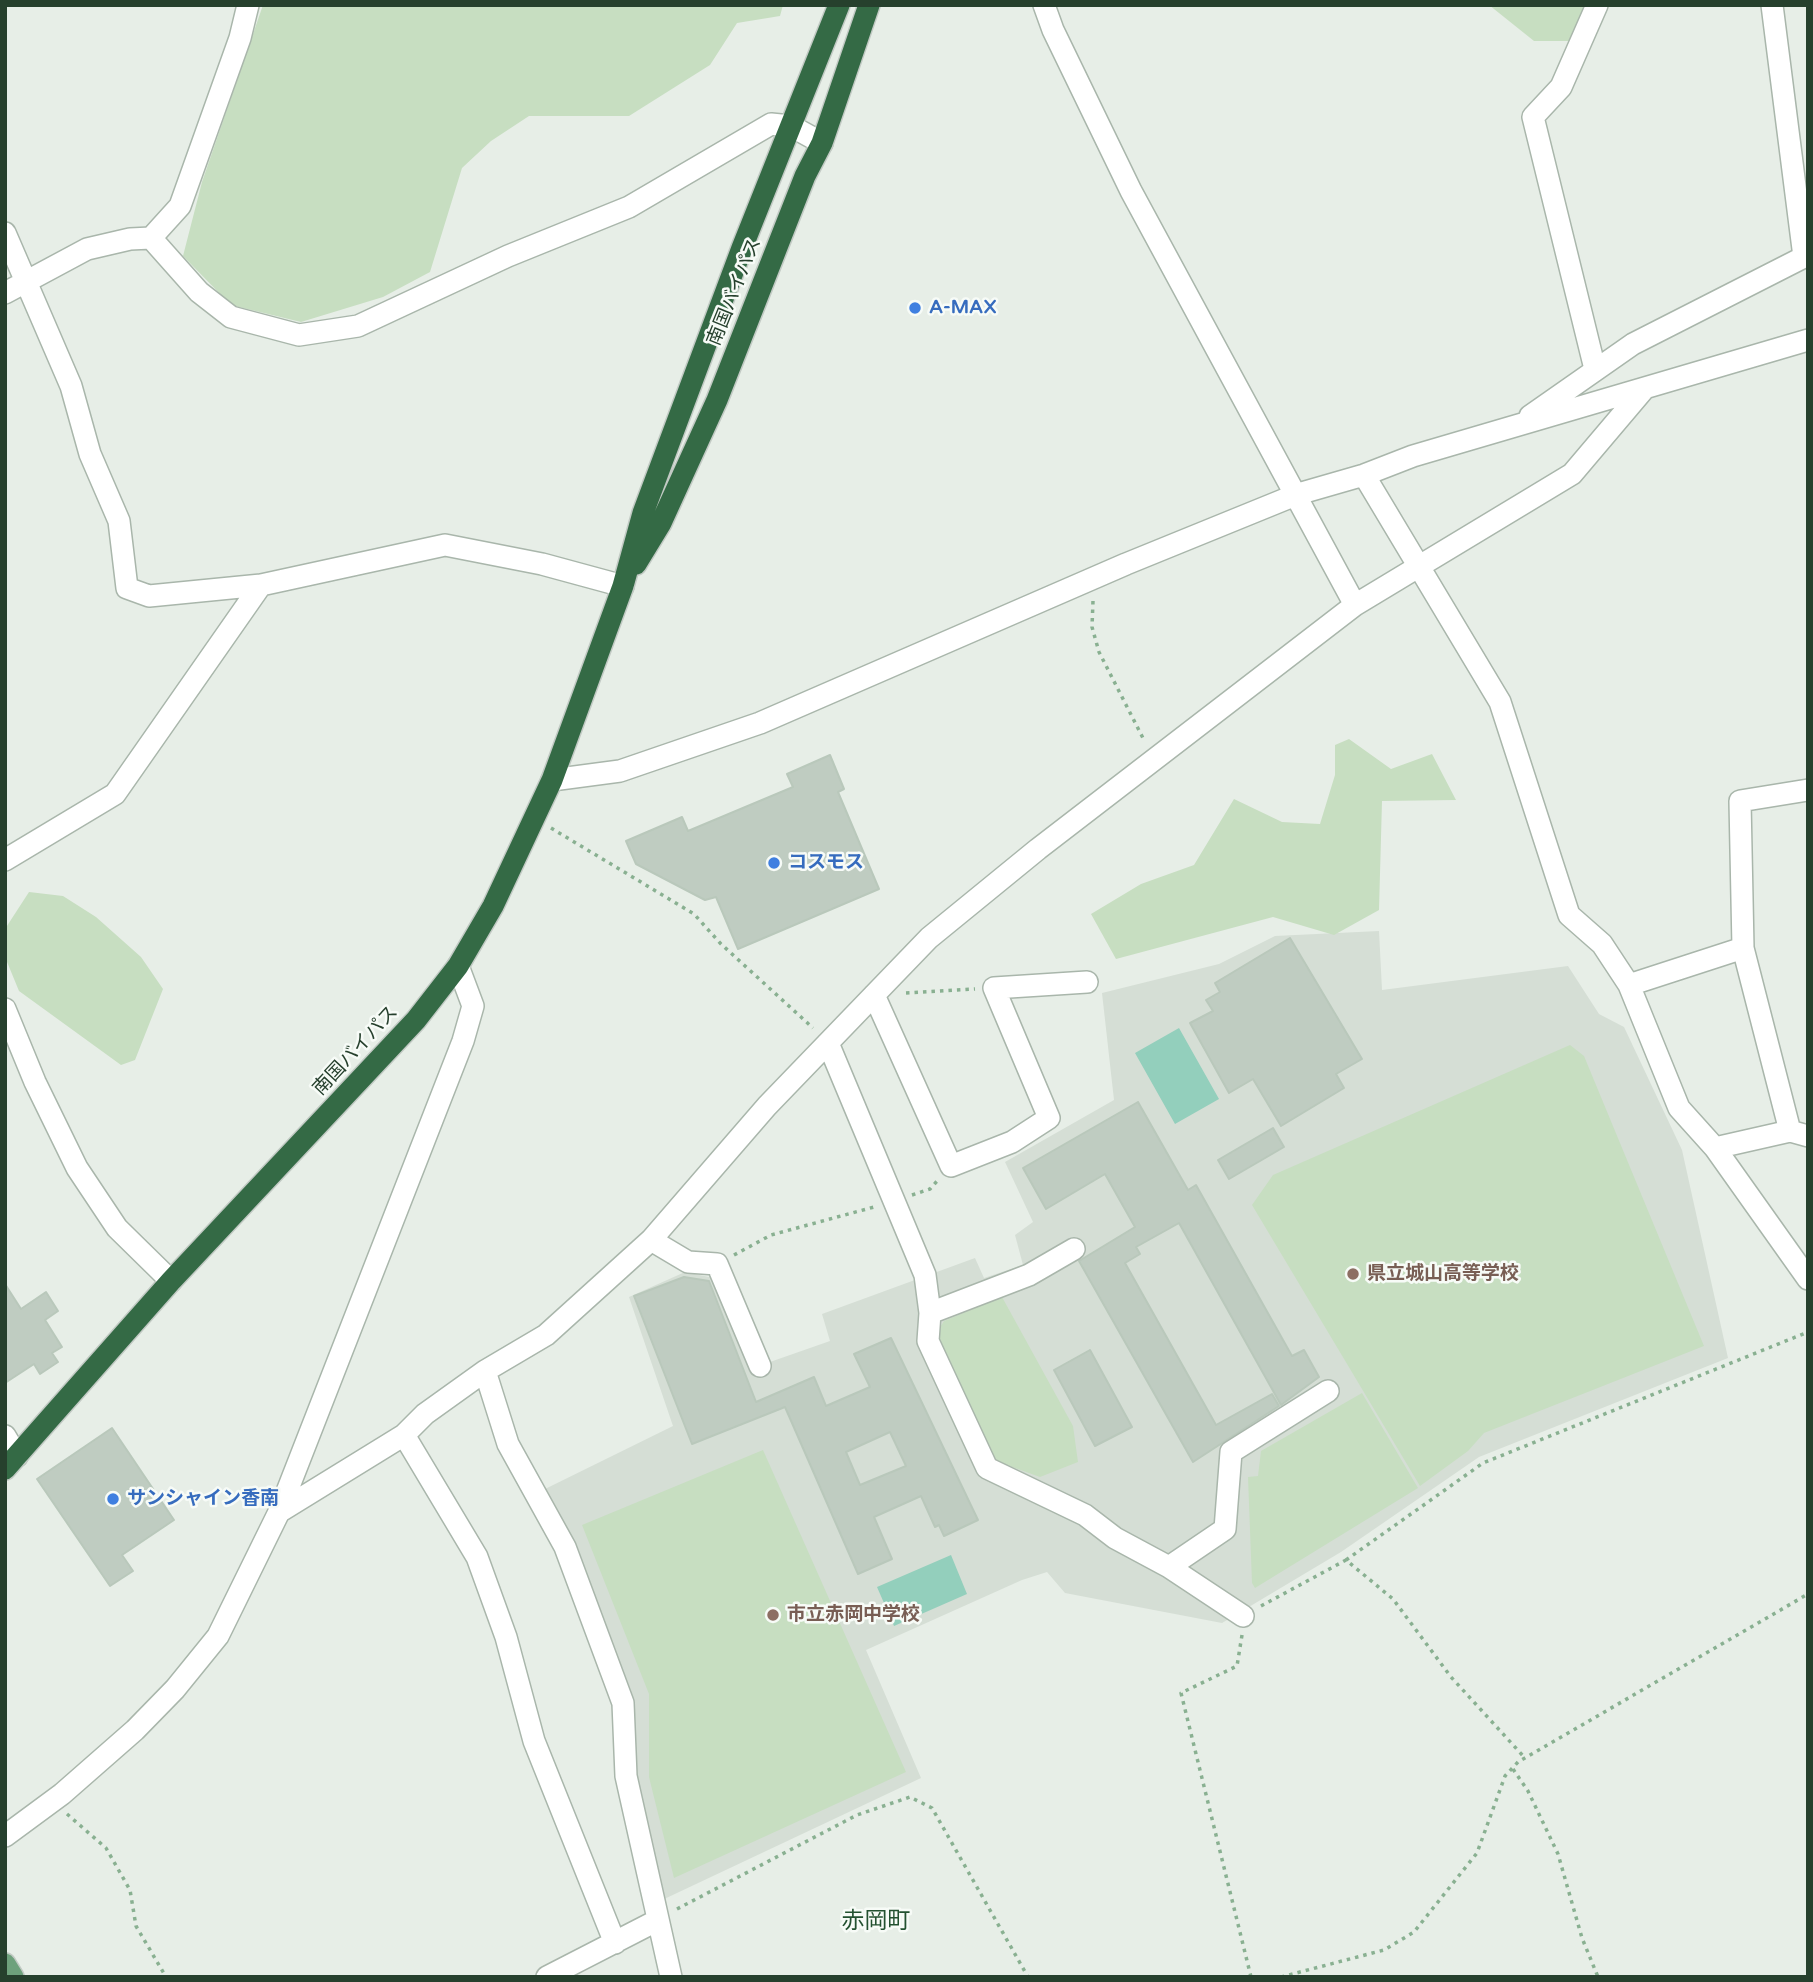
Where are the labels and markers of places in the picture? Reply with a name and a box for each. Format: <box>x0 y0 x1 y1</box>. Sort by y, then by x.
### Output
place label: A-MAX <box>929 297 996 319</box>
marker: A-MAX <box>907 300 923 316</box>
place label: コスモス <box>788 852 864 874</box>
marker: コスモス <box>766 855 782 871</box>
place label: 県立城山高等学校 <box>1367 1263 1519 1285</box>
marker: 県立城山高等学校 <box>1345 1266 1361 1282</box>
place label: サンシャイン香南 <box>127 1488 279 1510</box>
marker: サンシャイン香南 <box>105 1491 121 1507</box>
place label: 市立赤岡中学校 <box>787 1604 920 1626</box>
marker: 市立赤岡中学校 <box>765 1607 781 1623</box>

